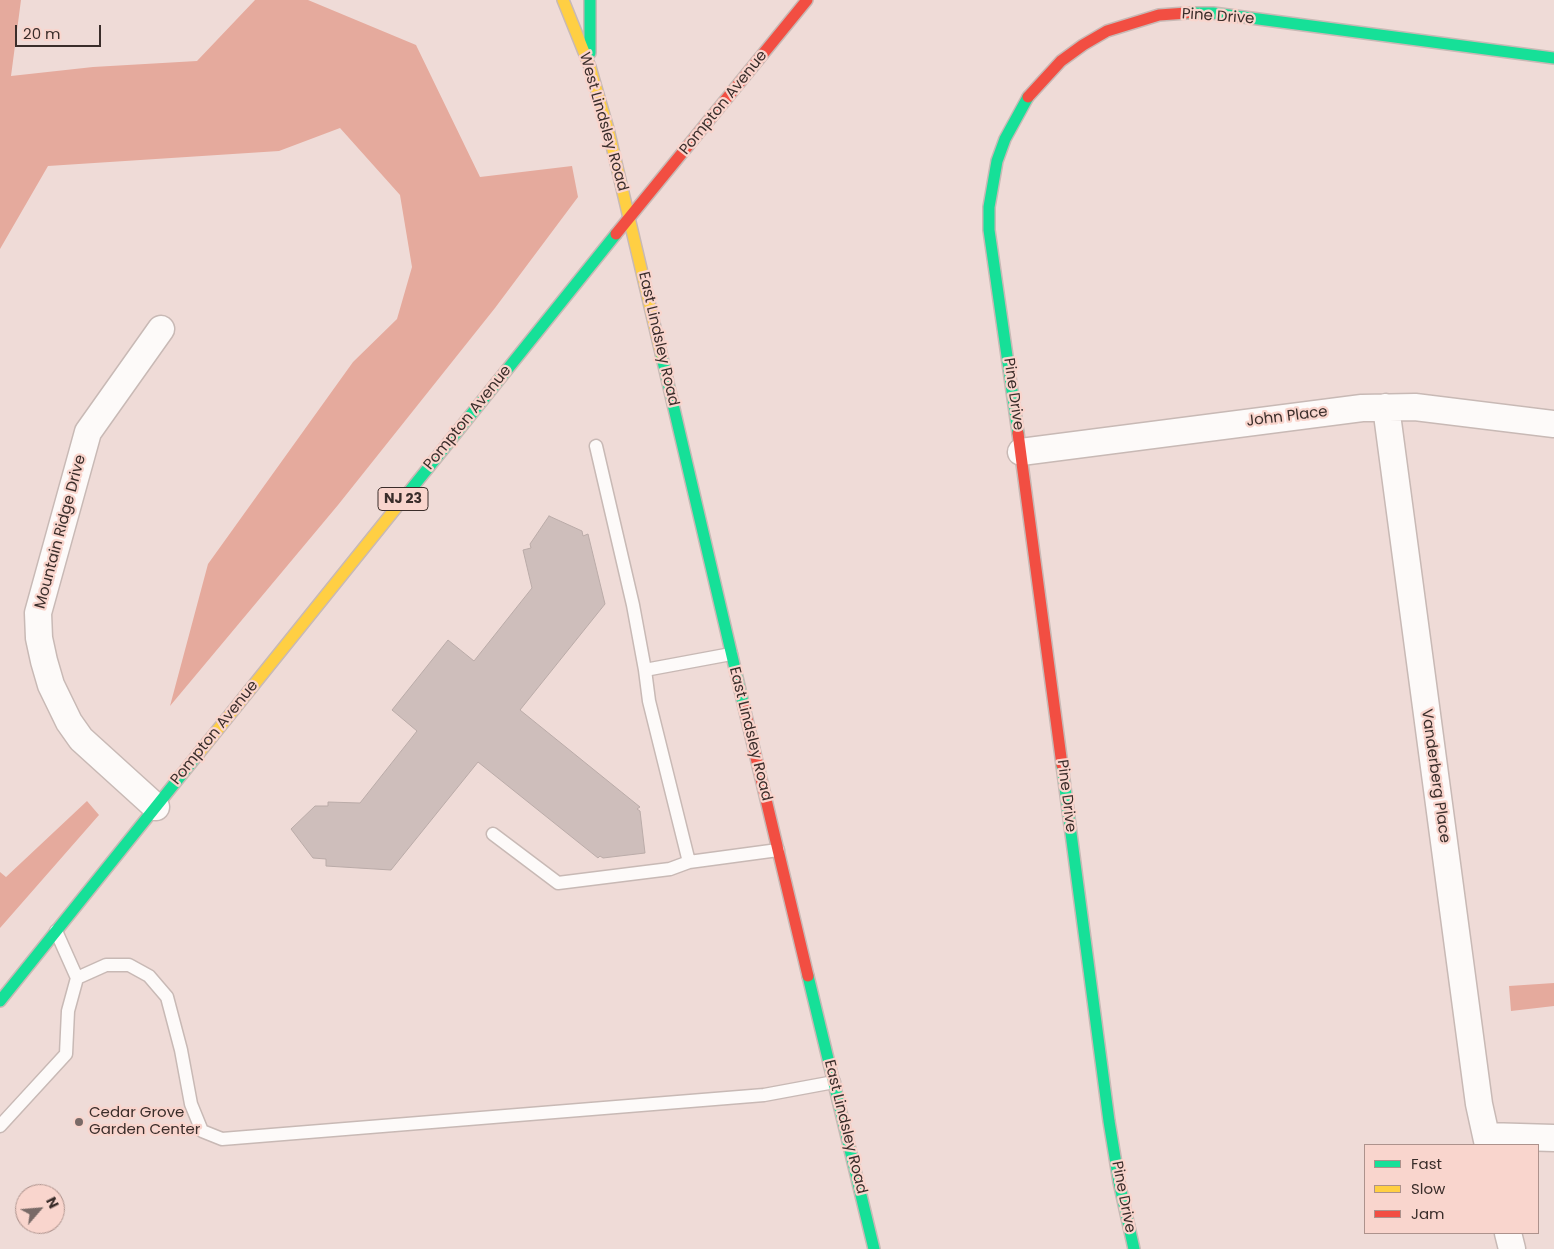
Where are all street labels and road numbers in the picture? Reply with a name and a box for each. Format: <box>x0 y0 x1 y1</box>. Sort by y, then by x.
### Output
street label: Pine Drive <box>1181 5 1255 29</box>
street label: Pompton Avenue <box>676 47 772 159</box>
street label: West Lindsley Road <box>575 51 631 193</box>
street label: East Lindsley Road <box>634 270 682 408</box>
street label: Pine Drive <box>999 357 1027 431</box>
street label: Pompton Avenue <box>420 362 516 474</box>
street label: John Place <box>1245 403 1329 431</box>
street label: Mountain Ridge Drive <box>32 453 90 611</box>
road number: NJ 23 <box>378 488 428 510</box>
street label: East Lindsley Road <box>725 665 775 803</box>
street label: Pompton Avenue <box>167 677 263 789</box>
street label: Vanderberg Place <box>1417 708 1453 844</box>
street label: Pine Drive <box>1053 759 1079 833</box>
street label: East Lindsley Road <box>820 1058 870 1196</box>
street label: Pine Drive <box>1107 1160 1139 1234</box>

